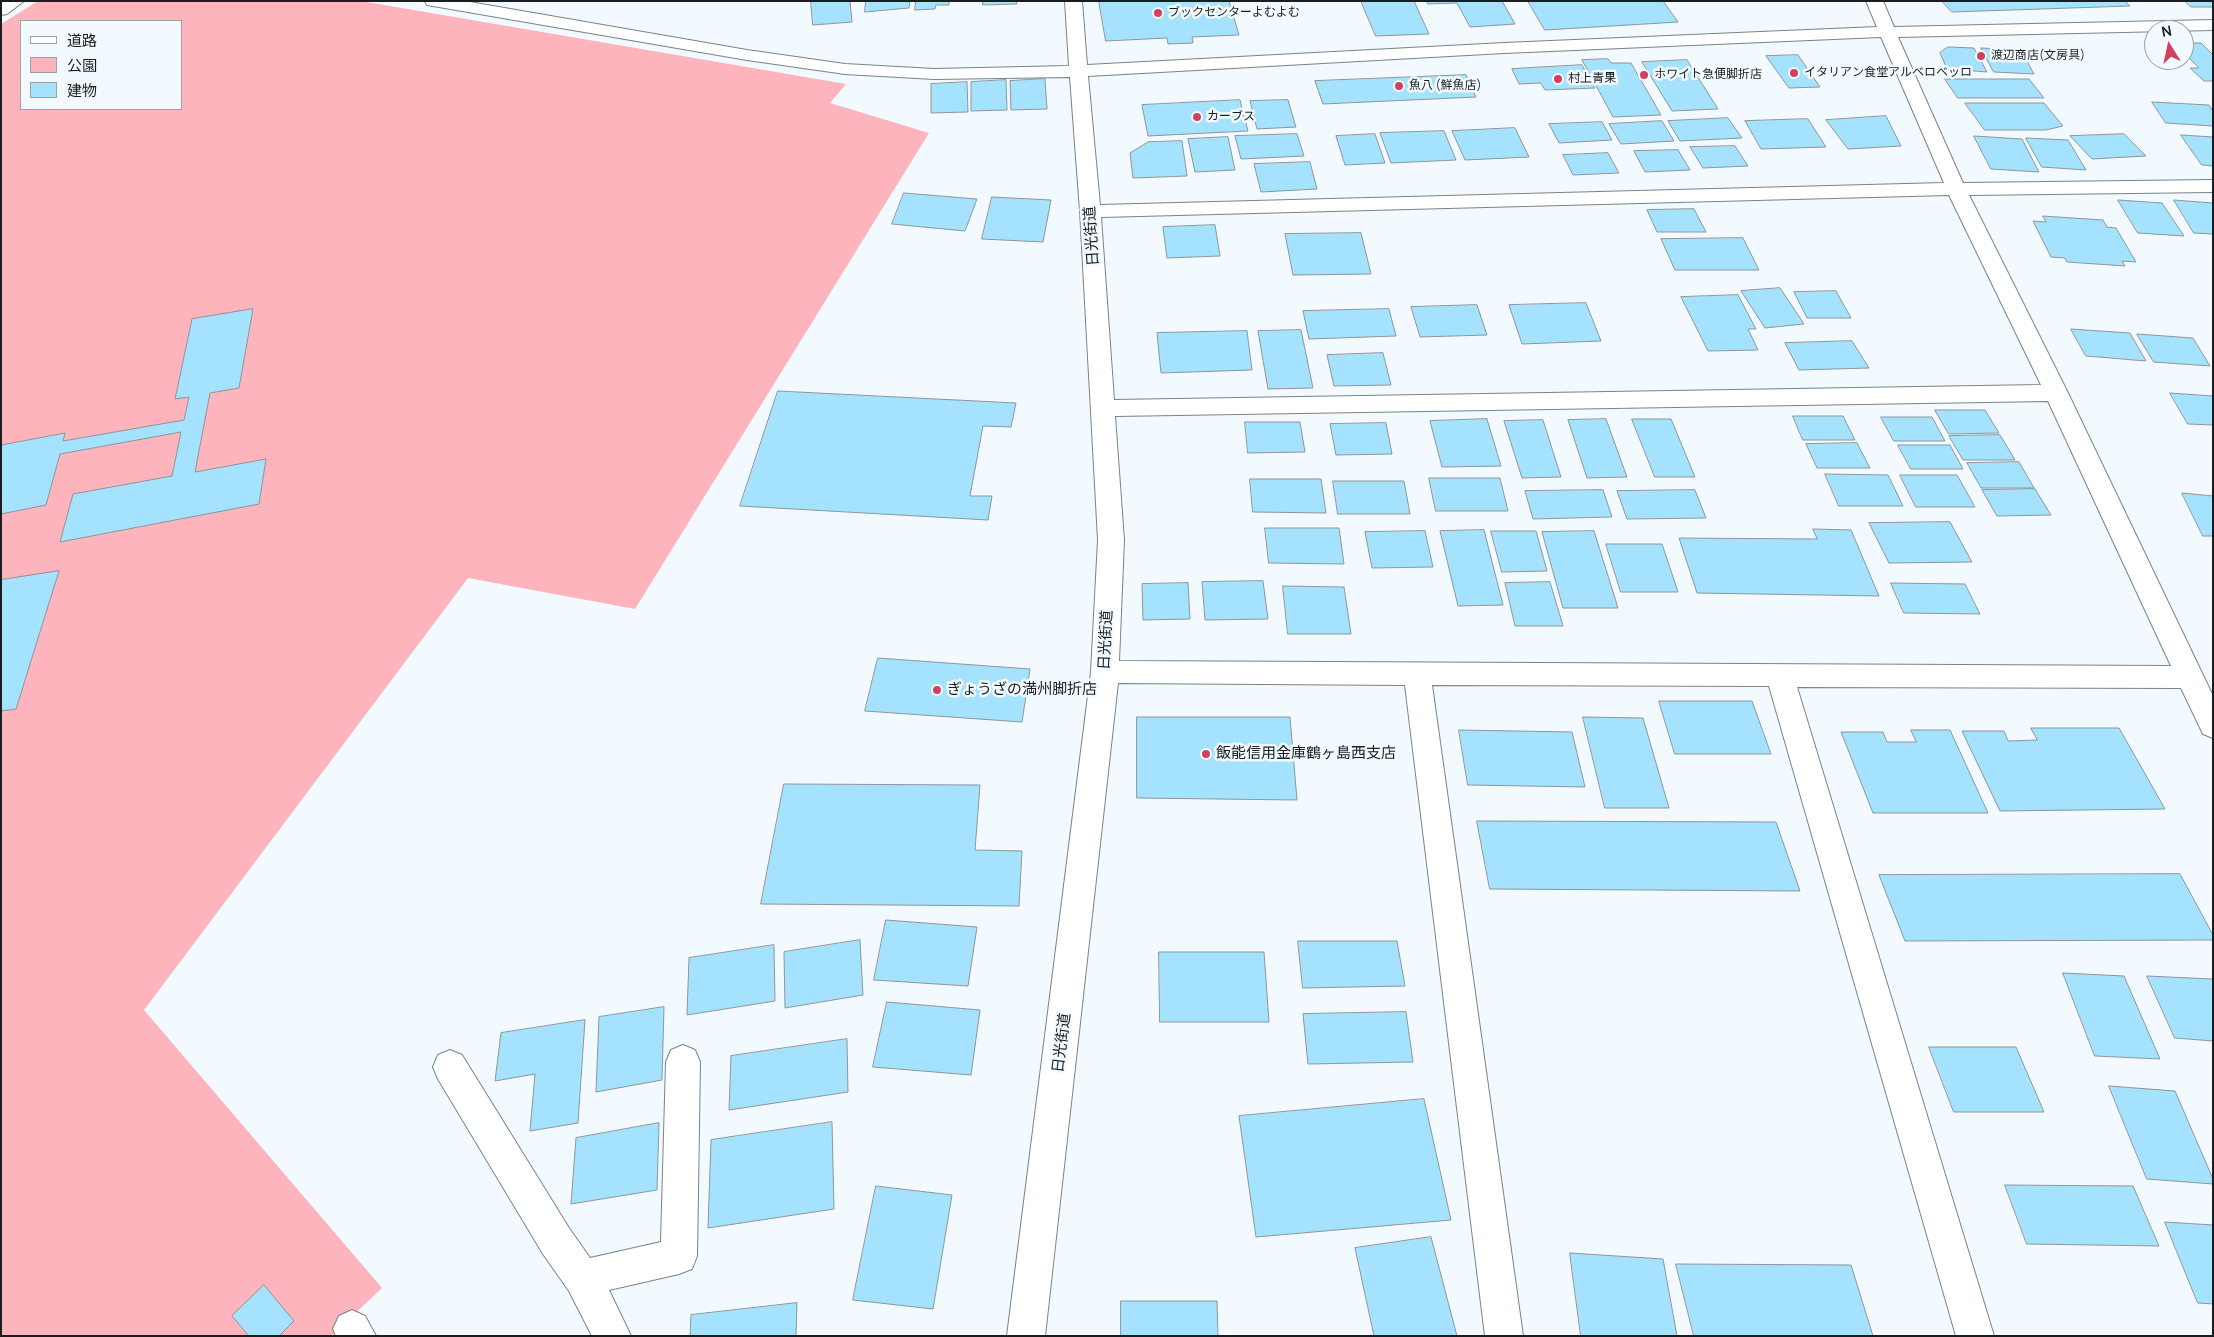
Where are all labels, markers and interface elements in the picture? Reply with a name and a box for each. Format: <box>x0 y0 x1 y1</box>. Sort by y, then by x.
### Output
place label: ブックセンターよむよむ <box>1168 6 1300 20</box>
marker: ブックセンターよむよむ <box>1152 7 1164 19</box>
legend <box>20 20 182 110</box>
north arrow <box>2144 20 2194 70</box>
text: N <box>2160 20 2173 41</box>
text: 道路 <box>67 30 97 51</box>
place label: 渡辺商店(文房具) <box>1991 49 2085 63</box>
marker: 渡辺商店(文房具) <box>1975 50 1987 62</box>
text: 公園 <box>67 55 97 76</box>
place label: イタリアン食堂アルベロベッロ <box>1804 66 1972 80</box>
marker: イタリアン食堂アルベロベッロ <box>1788 67 1800 79</box>
place label: ホワイト急便脚折店 <box>1654 68 1762 82</box>
marker: ホワイト急便脚折店 <box>1638 69 1650 81</box>
place label: 村上青果 <box>1568 72 1616 86</box>
marker: 村上青果 <box>1552 73 1564 85</box>
place label: 魚八 (鮮魚店) <box>1409 79 1482 93</box>
text: 建物 <box>67 80 97 101</box>
marker: 魚八 (鮮魚店) <box>1393 80 1405 92</box>
place label: カーブス <box>1207 110 1255 124</box>
marker: カーブス <box>1191 111 1203 123</box>
street label: 日光街道 <box>1081 205 1103 267</box>
street label: 日光街道 <box>1095 610 1117 670</box>
place label: ぎょうざの満州脚折店 <box>947 681 1097 699</box>
marker: ぎょうざの満州脚折店 <box>931 684 943 696</box>
place label: 飯能信用金庫鶴ヶ島西支店 <box>1216 745 1396 763</box>
marker: 飯能信用金庫鶴ヶ島西支店 <box>1200 748 1212 760</box>
street label: 日光街道 <box>1049 1012 1075 1074</box>

